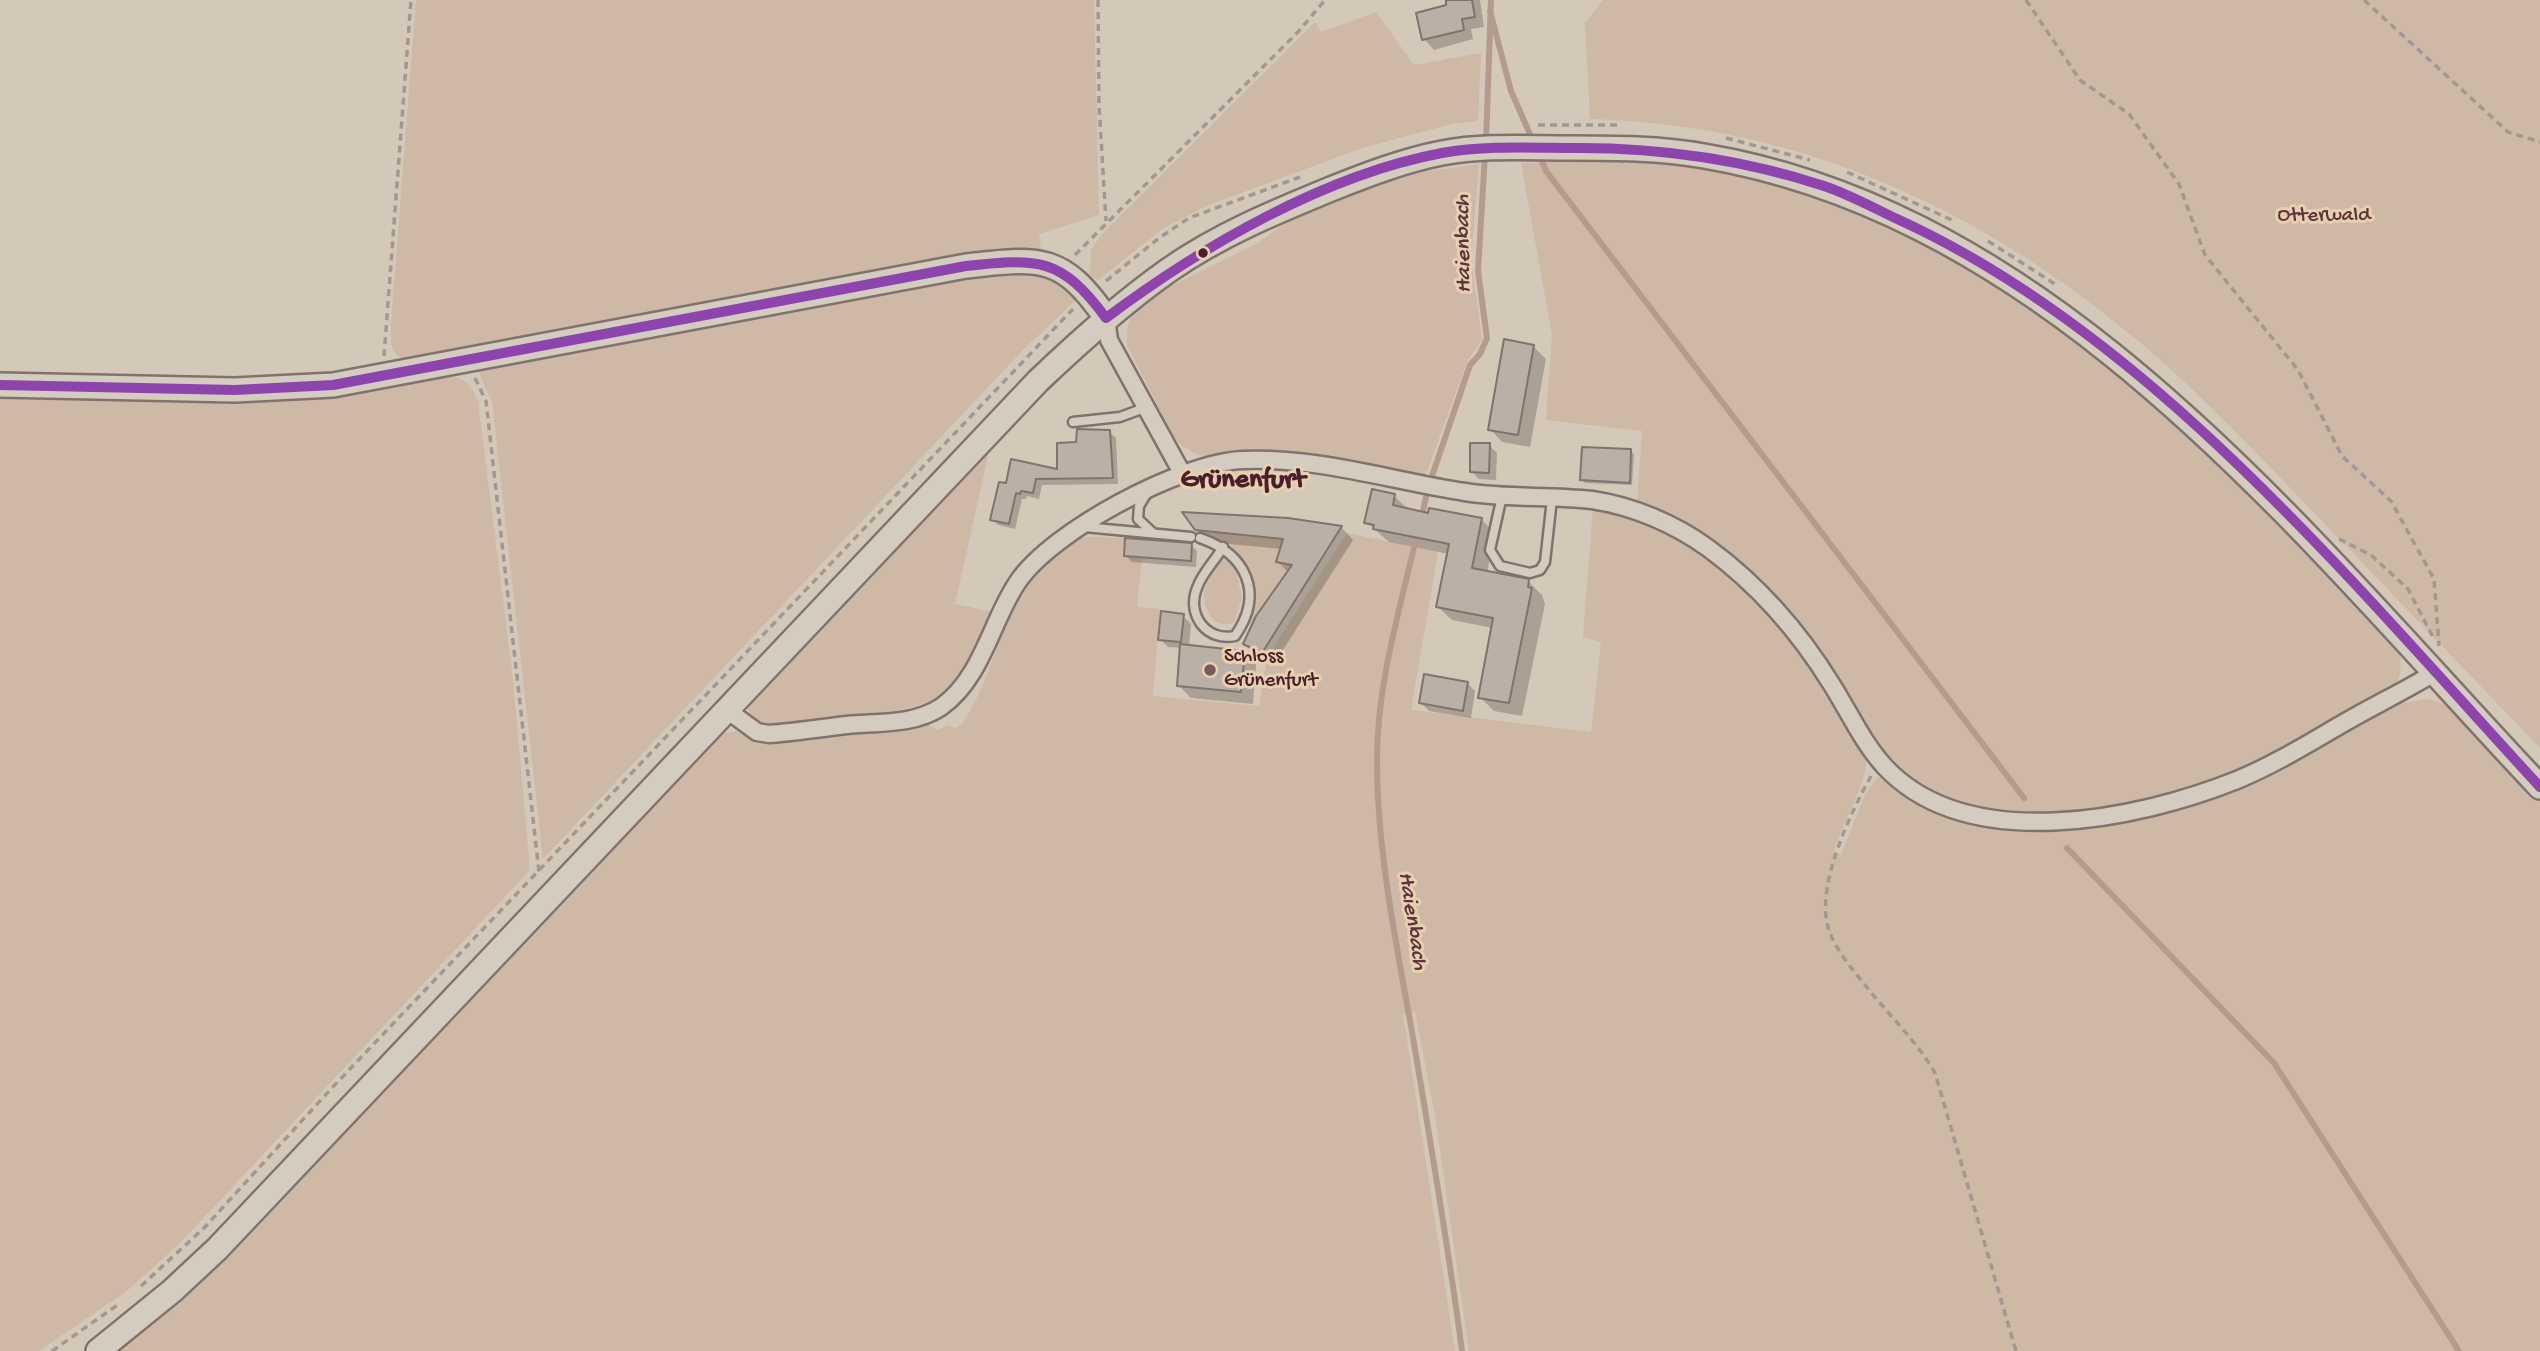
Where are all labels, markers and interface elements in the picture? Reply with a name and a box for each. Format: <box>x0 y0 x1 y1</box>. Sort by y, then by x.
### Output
water label: Haienbach <box>1450 194 1480 294</box>
park label: Otterwald <box>2278 204 2370 230</box>
unlabelled marker <box>1196 246 1210 260</box>
district label: Grünenfurt <box>1181 465 1305 499</box>
place label: Schloss Grünenfurt <box>1224 645 1318 695</box>
marker: Schloss Grünenfurt <box>1202 662 1218 678</box>
water label: Haienbach <box>1390 870 1432 972</box>

